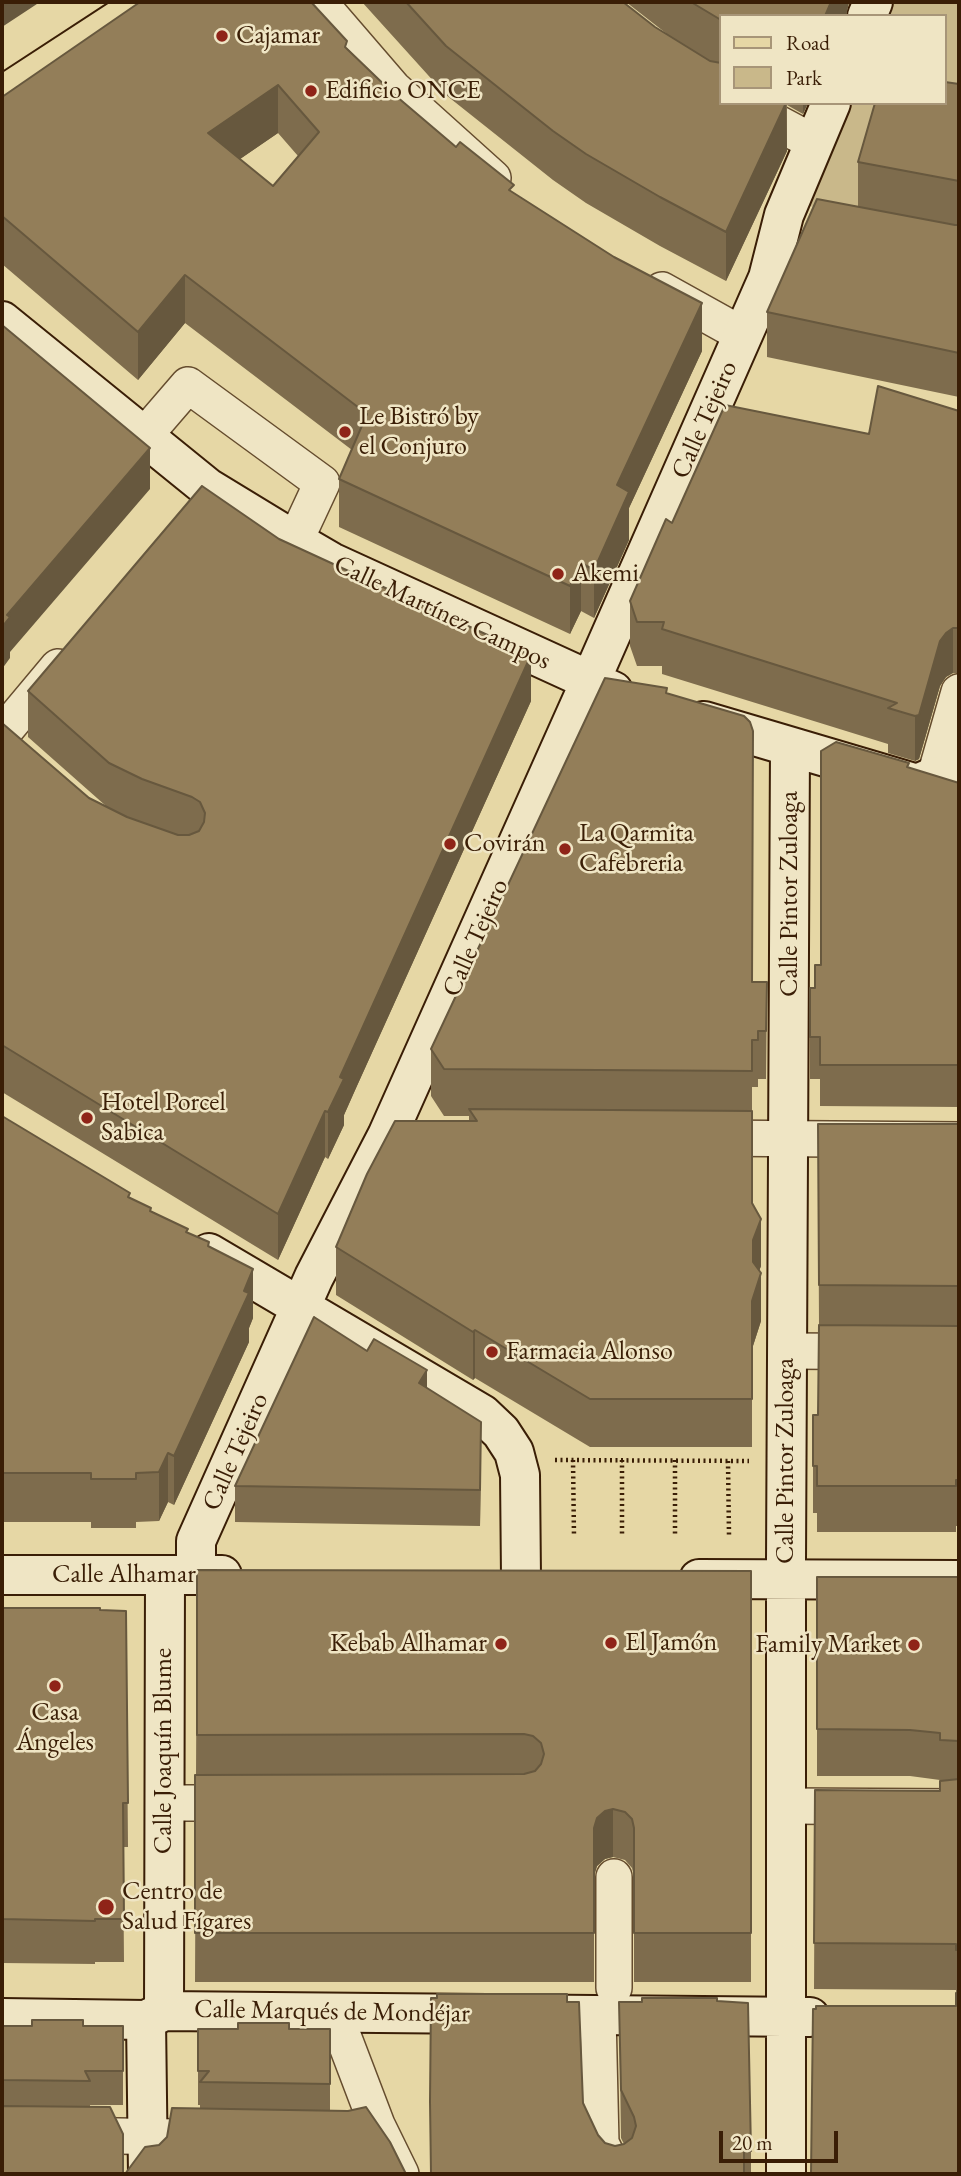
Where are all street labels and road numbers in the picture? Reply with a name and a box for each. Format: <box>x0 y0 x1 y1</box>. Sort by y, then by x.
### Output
street label: Calle Tejeiro <box>665 356 745 484</box>
street label: Calle Martínez Campos <box>329 549 555 677</box>
street label: Calle Pintor Zuloaga <box>774 791 806 997</box>
street label: Calle Tejeiro <box>436 874 516 1002</box>
street label: Calle Pintor Zuloaga <box>770 1358 802 1564</box>
street label: Calle Tejeiro <box>196 1388 276 1516</box>
street label: Calle Alhamar <box>52 1559 196 1591</box>
street label: Calle Joaquín Blume <box>148 1648 180 1854</box>
street label: Calle Marqués de Mondéjar <box>194 1994 470 2030</box>

